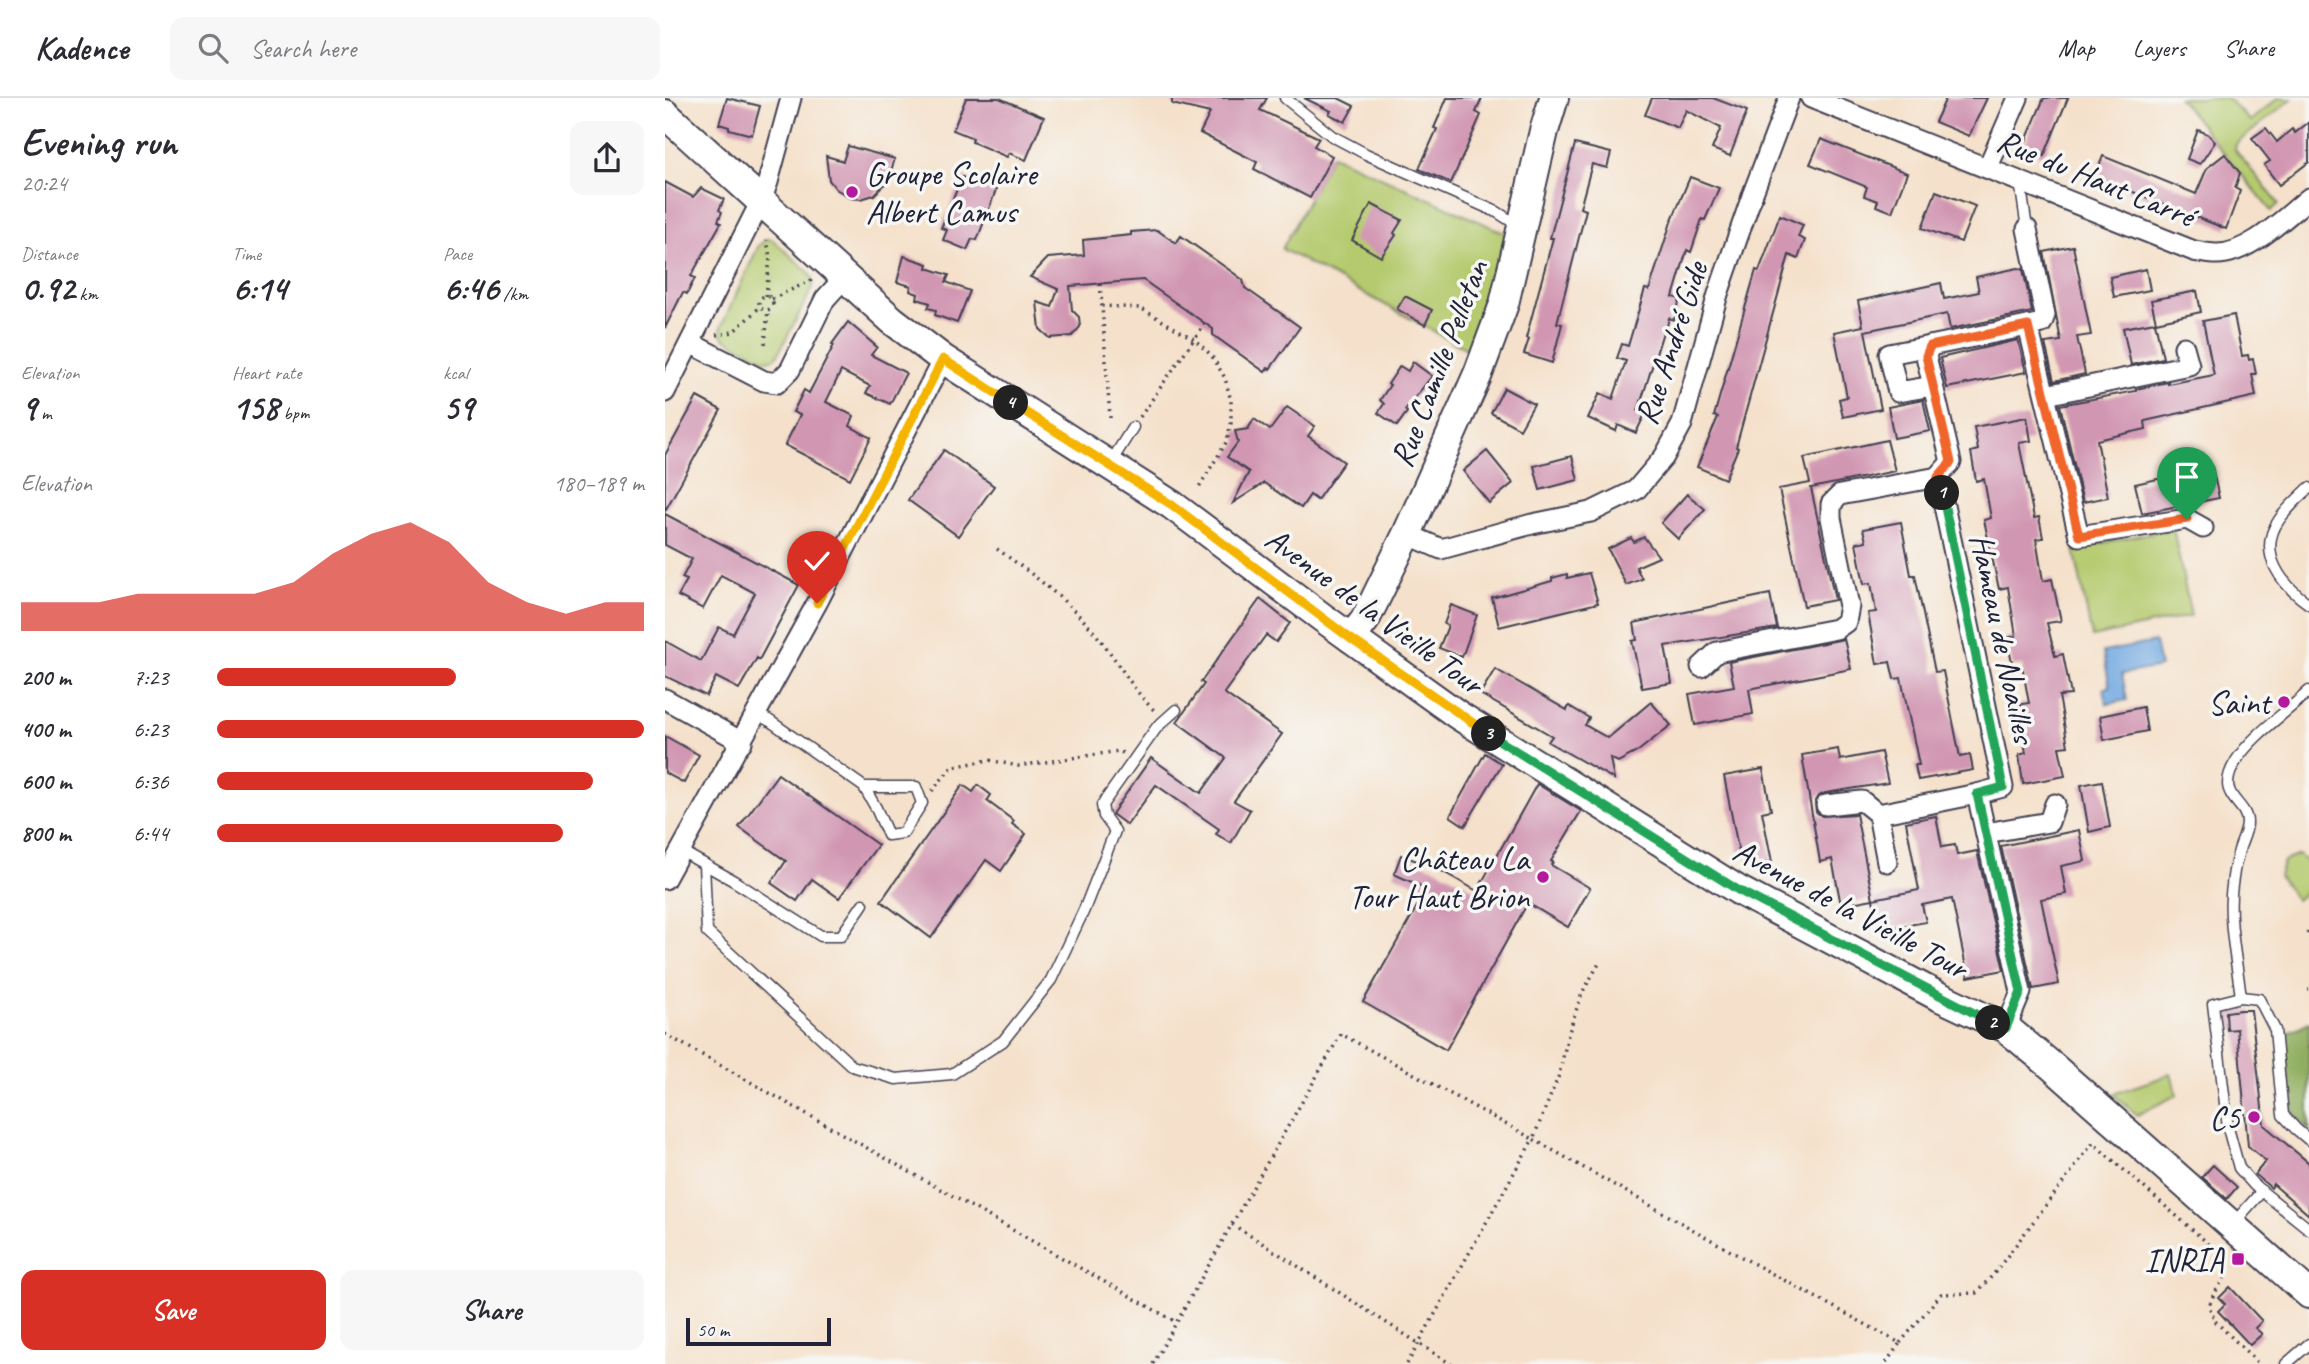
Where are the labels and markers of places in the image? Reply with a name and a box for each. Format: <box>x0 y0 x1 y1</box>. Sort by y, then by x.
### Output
place label: Groupe Scolaire Albert Camus <box>866 153 1039 233</box>
marker: Groupe Scolaire Albert Camus <box>844 184 860 200</box>
pin: 4 <box>993 386 1029 420</box>
pin <box>2157 447 2217 519</box>
pin: 1 <box>1925 476 1959 510</box>
pin <box>787 531 847 603</box>
place label: Saint <box>2208 682 2273 724</box>
marker: Saint <box>2276 694 2292 710</box>
pin: 3 <box>1471 716 1507 752</box>
place label: Château La Tour Haut Brion <box>1348 838 1532 918</box>
marker: Château La Tour Haut Brion <box>1535 869 1551 885</box>
pin: 2 <box>1975 1006 2011 1040</box>
place label: C5 <box>2210 1097 2242 1139</box>
marker: C5 <box>2246 1109 2262 1125</box>
place label: INRIA <box>2145 1239 2225 1281</box>
marker: INRIA <box>2230 1251 2246 1267</box>

